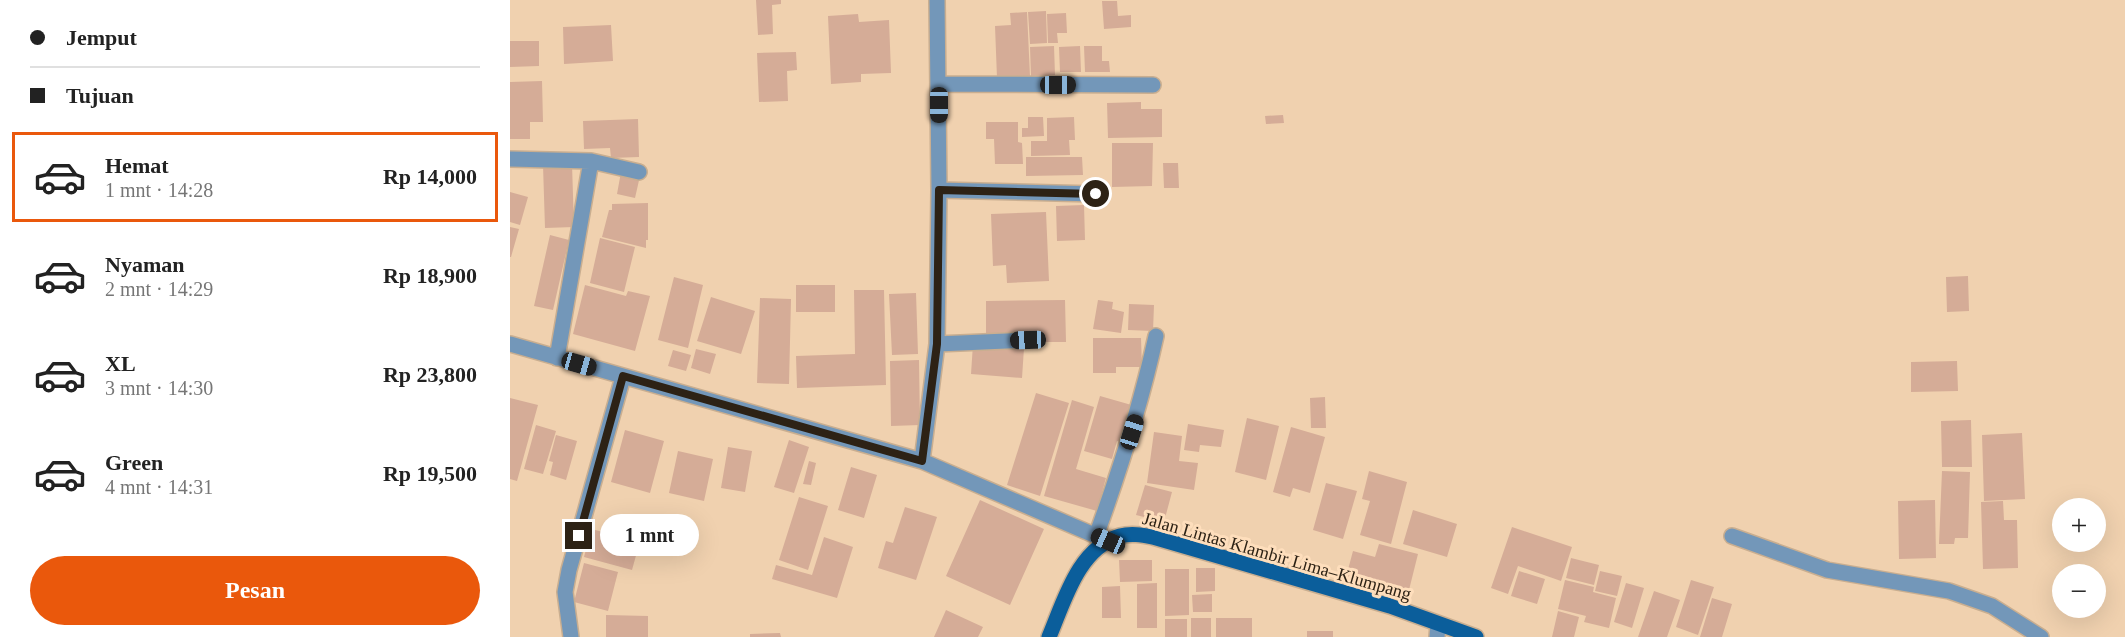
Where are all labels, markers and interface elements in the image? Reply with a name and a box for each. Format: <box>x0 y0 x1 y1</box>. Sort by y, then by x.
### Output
text: Jemput <box>66 25 137 50</box>
car <box>1040 76 1076 94</box>
text: Tujuan <box>66 83 134 108</box>
car <box>930 87 948 123</box>
icon: car <box>33 150 87 204</box>
text: Hemat <box>105 153 169 178</box>
text: Rp 14,000 <box>383 164 477 189</box>
text: 1 mnt · 14:28 <box>105 179 213 201</box>
route start <box>1082 180 1109 207</box>
icon: car <box>33 249 87 303</box>
text: Nyaman <box>105 252 184 277</box>
text: Rp 18,900 <box>383 263 477 288</box>
text: 2 mnt · 14:29 <box>105 278 213 300</box>
car <box>1010 330 1046 350</box>
icon: car <box>33 348 87 402</box>
car <box>559 350 599 378</box>
text: XL <box>105 351 136 376</box>
text: Rp 23,800 <box>383 362 477 387</box>
text: 3 mnt · 14:30 <box>105 377 213 399</box>
car <box>1118 412 1146 452</box>
icon: car <box>33 447 87 501</box>
text: Green <box>105 450 163 475</box>
text: Rp 19,500 <box>383 461 477 486</box>
text: 4 mnt · 14:31 <box>105 476 213 498</box>
map controls <box>2052 498 2106 618</box>
button: + <box>2052 498 2106 552</box>
street label: Jalan Lintas Klambir Lima–Klumpang <box>1140 508 1414 604</box>
callout: 1 mnt <box>600 515 699 557</box>
route end <box>565 522 592 549</box>
text: 1 mnt <box>625 524 674 546</box>
car <box>1088 525 1128 557</box>
button: Pesan <box>30 556 480 625</box>
button: − <box>2052 564 2106 618</box>

